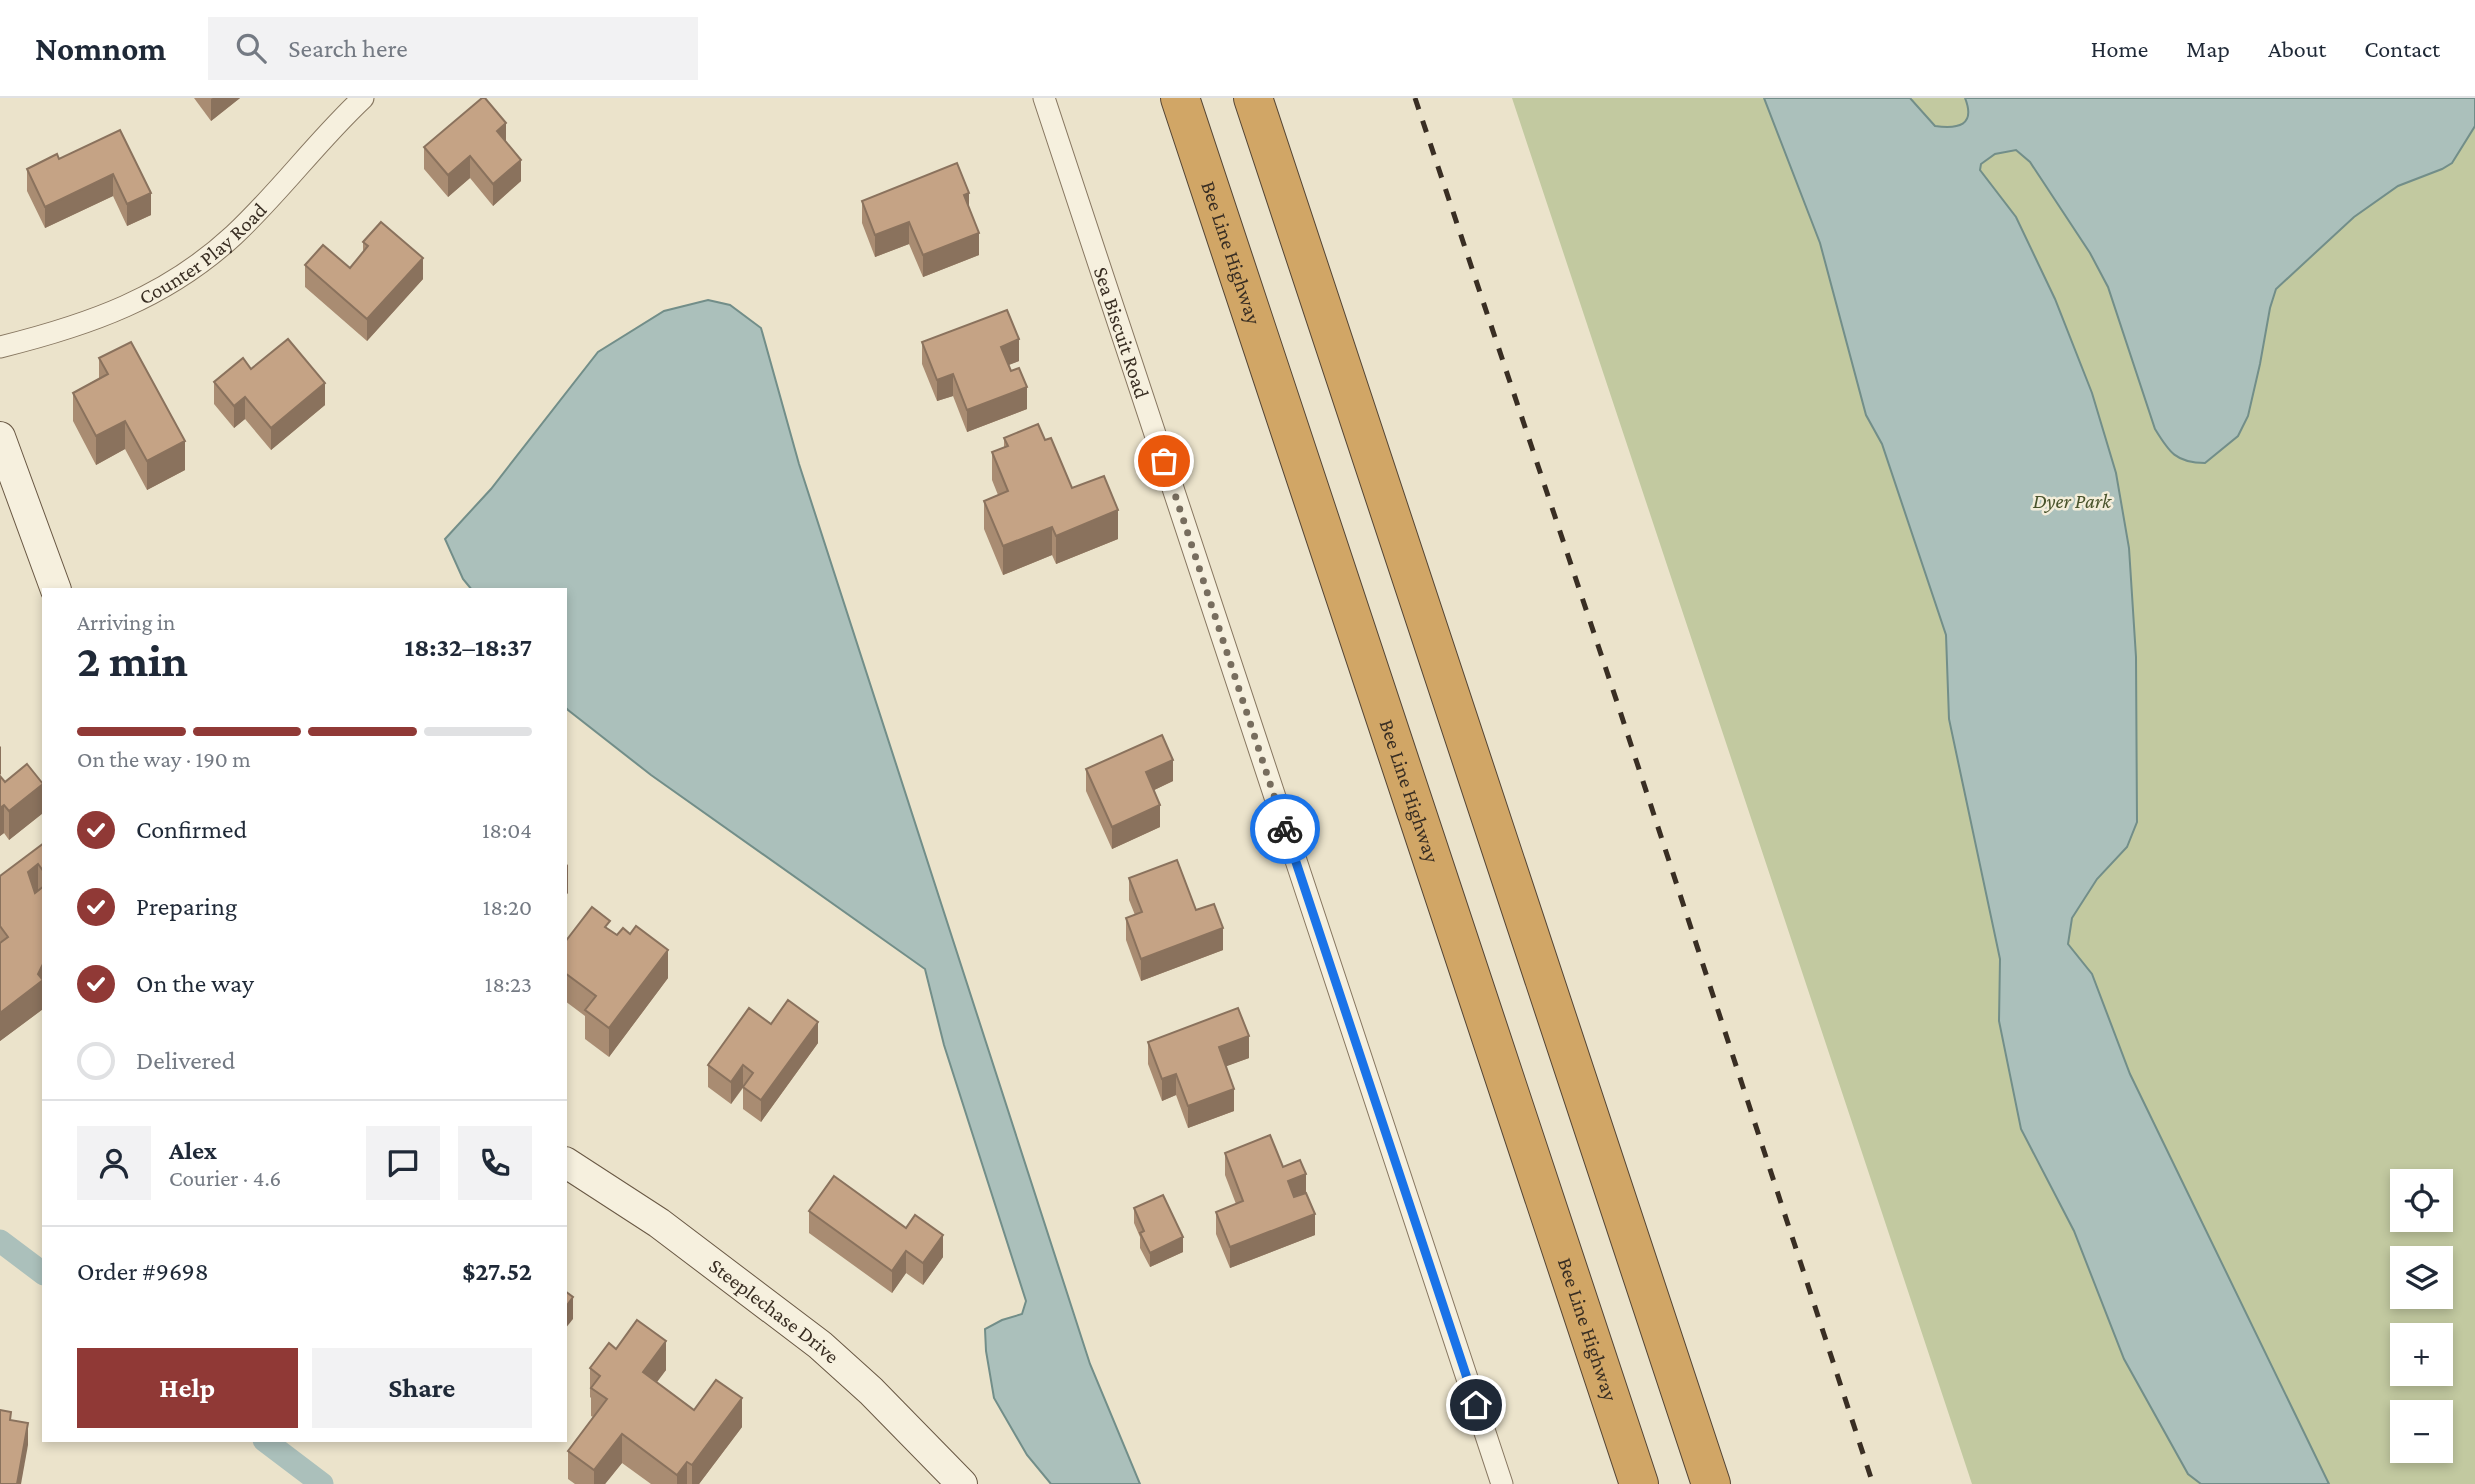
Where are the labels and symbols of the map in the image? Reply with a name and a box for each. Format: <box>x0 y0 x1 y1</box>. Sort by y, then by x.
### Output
street label: Bee Line Highway <box>1196 178 1266 328</box>
street label: Counter Play Road <box>135 198 272 310</box>
street label: Sea Biscuit Road <box>1089 264 1154 401</box>
pin <box>1134 431 1194 491</box>
park label: Dyer Park <box>2033 489 2112 513</box>
street label: Bee Line Highway <box>1375 716 1445 866</box>
courier <box>1250 794 1320 864</box>
street label: Steeplechase Drive <box>704 1253 844 1368</box>
street label: Bee Line Highway <box>1553 1254 1623 1404</box>
pin <box>1446 1375 1506 1435</box>

